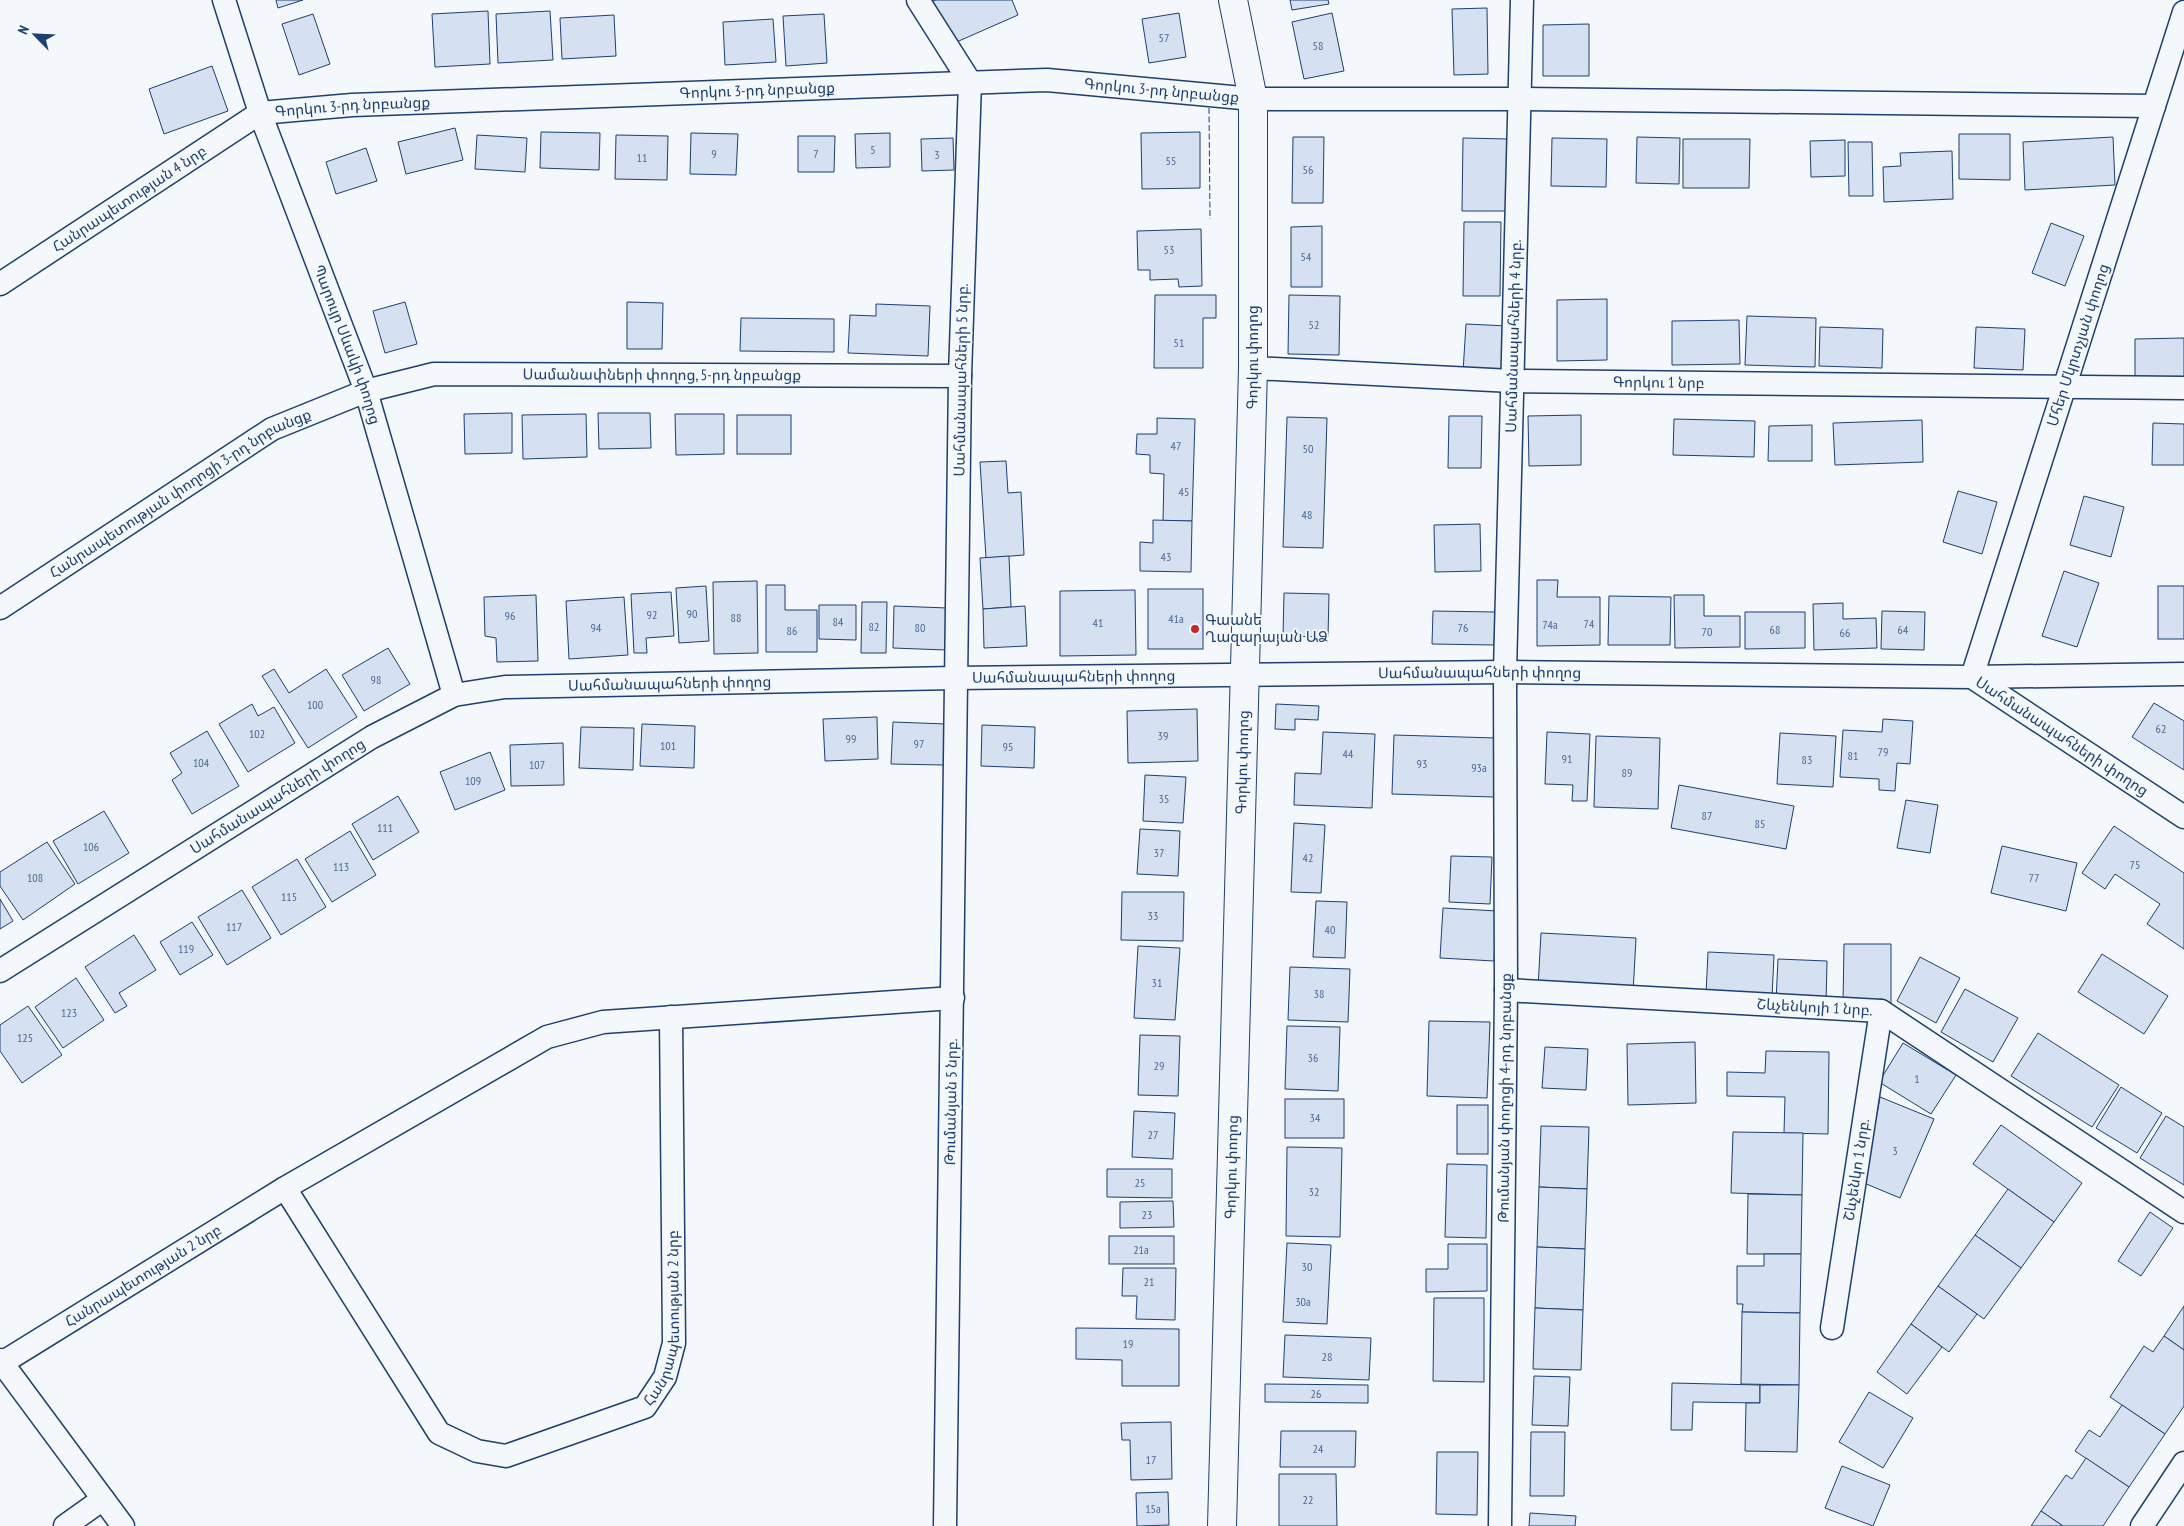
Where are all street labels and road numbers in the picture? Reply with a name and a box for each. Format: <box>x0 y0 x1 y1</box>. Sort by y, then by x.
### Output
street label: Գորկու 3-րդ նրբանցք <box>1083 73 1240 107</box>
street label: Գորկու 3-րդ նրբանցք <box>679 78 835 102</box>
street label: Գորկու 3-րդ նրբանցք <box>274 92 431 121</box>
street label: Հանրապետության 4 նրբ <box>49 141 210 256</box>
street label: Սահմանապահների 4 նրբ. <box>1501 239 1525 433</box>
street label: Մհեր Մկրտչյան փողոց <box>2042 261 2113 429</box>
street label: Պարույր Սևակի փողոց <box>310 262 385 427</box>
street label: Սահմանապահների 5 նրբ. <box>949 283 972 477</box>
street label: Գորկու փողոց <box>1242 305 1262 410</box>
street label: Սամանափների փողոց, 5-րդ նրբանցք <box>523 364 801 384</box>
street label: Գորկու 1 նրբ <box>1613 372 1705 392</box>
street label: Հանրապետության փողոցի 3-րդ նրբանցք <box>45 404 314 582</box>
street label: Սահմանապահների փողոց <box>1378 662 1581 682</box>
street label: Սահմանապահների փողոց <box>972 666 1176 687</box>
street label: Սահմանապահների փողոց <box>568 672 772 695</box>
street label: Սահմանապահների փողոց <box>1972 672 2152 800</box>
street label: Գորկու փողոց <box>1231 710 1253 815</box>
street label: Սահմանապահների փողոց <box>186 734 369 858</box>
street label: Թումանյան փողոցի 4-րդ նրբանցք <box>1493 973 1515 1223</box>
street label: Շևչենկոյի 1 նրբ. <box>1756 994 1873 1020</box>
street label: Թումանյան 5 նրբ. <box>940 1038 961 1166</box>
street label: Գորկու փողոց <box>1220 1115 1242 1220</box>
street label: Շևչենկո 1 նրբ. <box>1839 1117 1873 1222</box>
street label: Հանրապետության 2 նրբ <box>61 1220 225 1331</box>
street label: Հանրապետության 2 նրբ <box>639 1230 683 1409</box>

